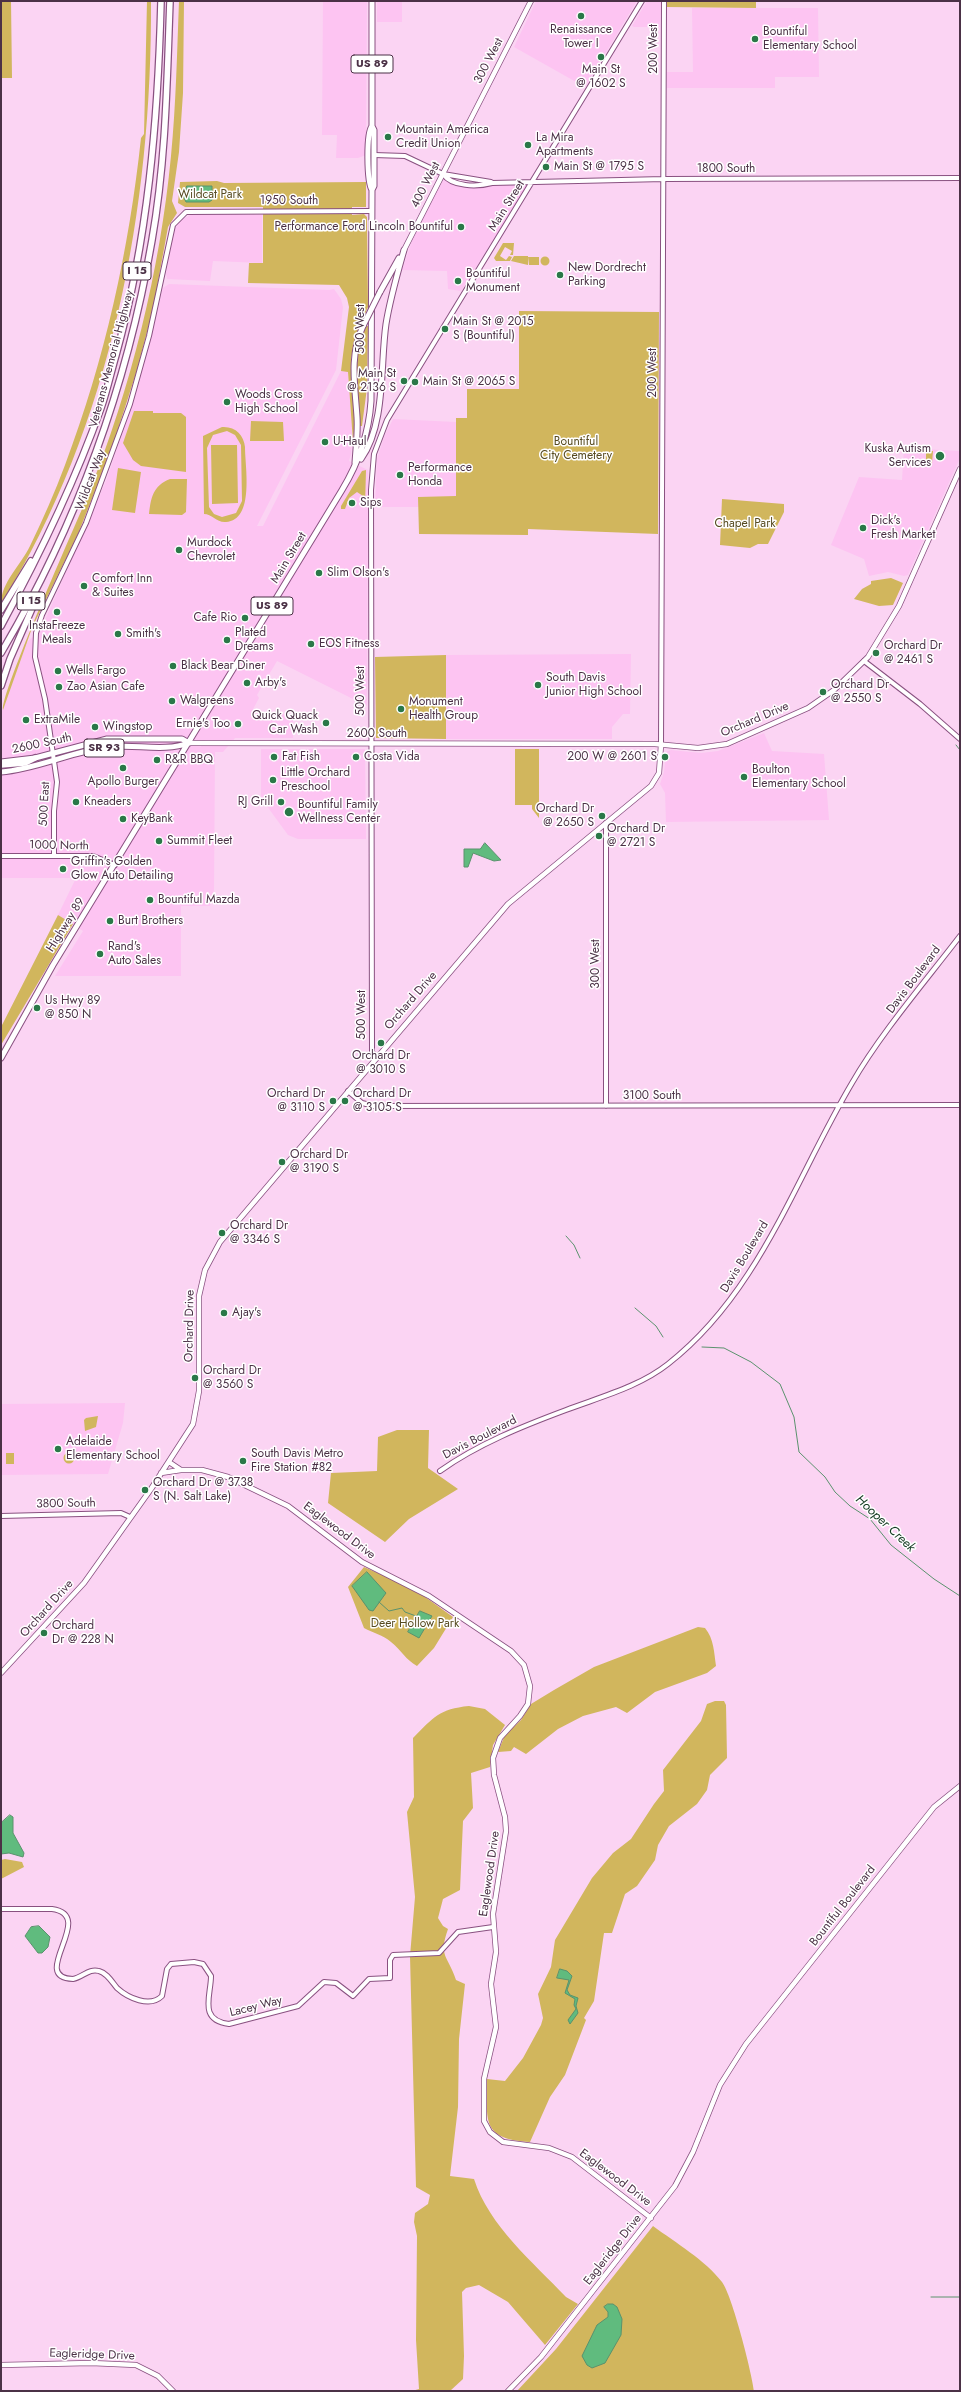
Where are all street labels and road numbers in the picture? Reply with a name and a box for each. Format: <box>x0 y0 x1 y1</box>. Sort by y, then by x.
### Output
street label: 200 West <box>647 24 661 74</box>
street label: 300 West <box>471 36 507 86</box>
road number: US 89 <box>351 55 393 73</box>
street label: 400 West <box>408 160 444 210</box>
street label: 1800 South <box>697 162 755 176</box>
street label: Main Street <box>486 178 528 234</box>
street label: 1950 South <box>260 194 318 208</box>
road number: I 15 <box>123 262 151 280</box>
street label: Veterans Memorial Highway <box>87 289 137 429</box>
street label: 500 West <box>354 304 368 354</box>
street label: 200 West <box>646 348 660 398</box>
street label: Wildcat Way <box>73 447 109 513</box>
street label: Main Street <box>268 530 310 586</box>
road number: I 15 <box>17 592 45 610</box>
road number: US 89 <box>251 597 293 615</box>
street label: 500 West <box>354 666 368 716</box>
street label: Orchard Drive <box>719 699 791 741</box>
street label: 2600 South <box>347 727 407 741</box>
street label: 2600 South <box>11 731 73 757</box>
road number: SR 93 <box>84 739 124 757</box>
street label: 500 East <box>37 781 53 827</box>
street label: 1000 North <box>29 838 89 854</box>
street label: Highway 89 <box>44 895 88 955</box>
street label: 300 West <box>589 939 603 989</box>
street label: Davis Boulevard <box>884 943 944 1017</box>
street label: Orchard Drive <box>382 969 440 1033</box>
street label: 500 West <box>355 990 369 1040</box>
street label: 3100 South <box>623 1089 681 1103</box>
street label: Davis Boulevard <box>718 1219 772 1295</box>
street label: Orchard Drive <box>182 1290 198 1362</box>
street label: Davis Boulevard <box>441 1413 519 1463</box>
street label: 3800 South <box>36 1496 96 1512</box>
street label: Eaglewood Drive <box>300 1499 378 1563</box>
street label: Orchard Drive <box>17 1577 77 1641</box>
street label: Eaglewood Drive <box>477 1830 503 1918</box>
street label: Bountiful Boulevard <box>807 1863 879 1949</box>
street label: Lacey Way <box>228 1994 284 2020</box>
street label: Eaglewood Drive <box>576 2146 654 2210</box>
street label: Eagleridge Drive <box>581 2212 645 2288</box>
street label: Eagleridge Drive <box>49 2346 135 2364</box>

